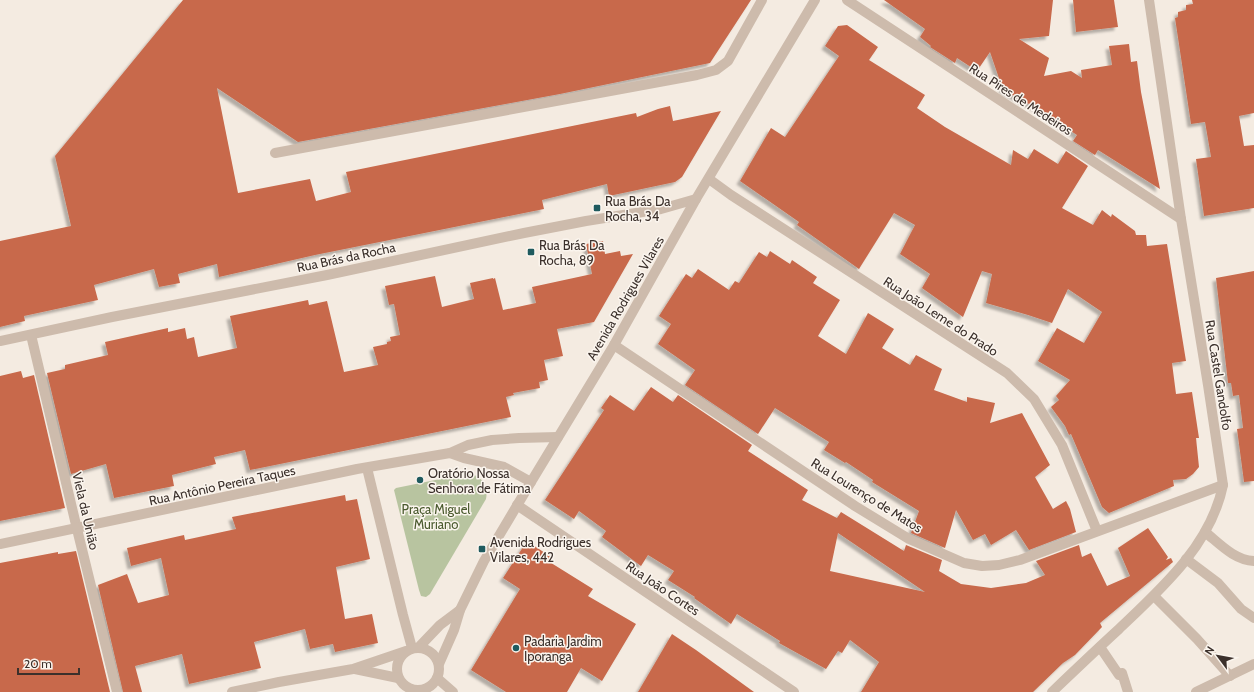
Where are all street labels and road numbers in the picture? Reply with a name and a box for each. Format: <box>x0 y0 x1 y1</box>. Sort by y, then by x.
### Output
street label: Rua Pires de Medeiros <box>966 60 1076 139</box>
street label: Avenida Rodrigues Vilares <box>583 233 667 363</box>
street label: Rua Brás da Rocha <box>295 239 397 275</box>
street label: Rua João Leme do Prado <box>881 273 1001 359</box>
street label: Rua Castel Gandolfo <box>1202 319 1236 431</box>
street label: Rua Lourenço de Matos <box>808 454 926 536</box>
street label: Rua Antônio Pereira Taques <box>147 462 297 508</box>
street label: Viela da União <box>69 471 103 551</box>
street label: Rua João Cortes <box>623 557 704 619</box>

